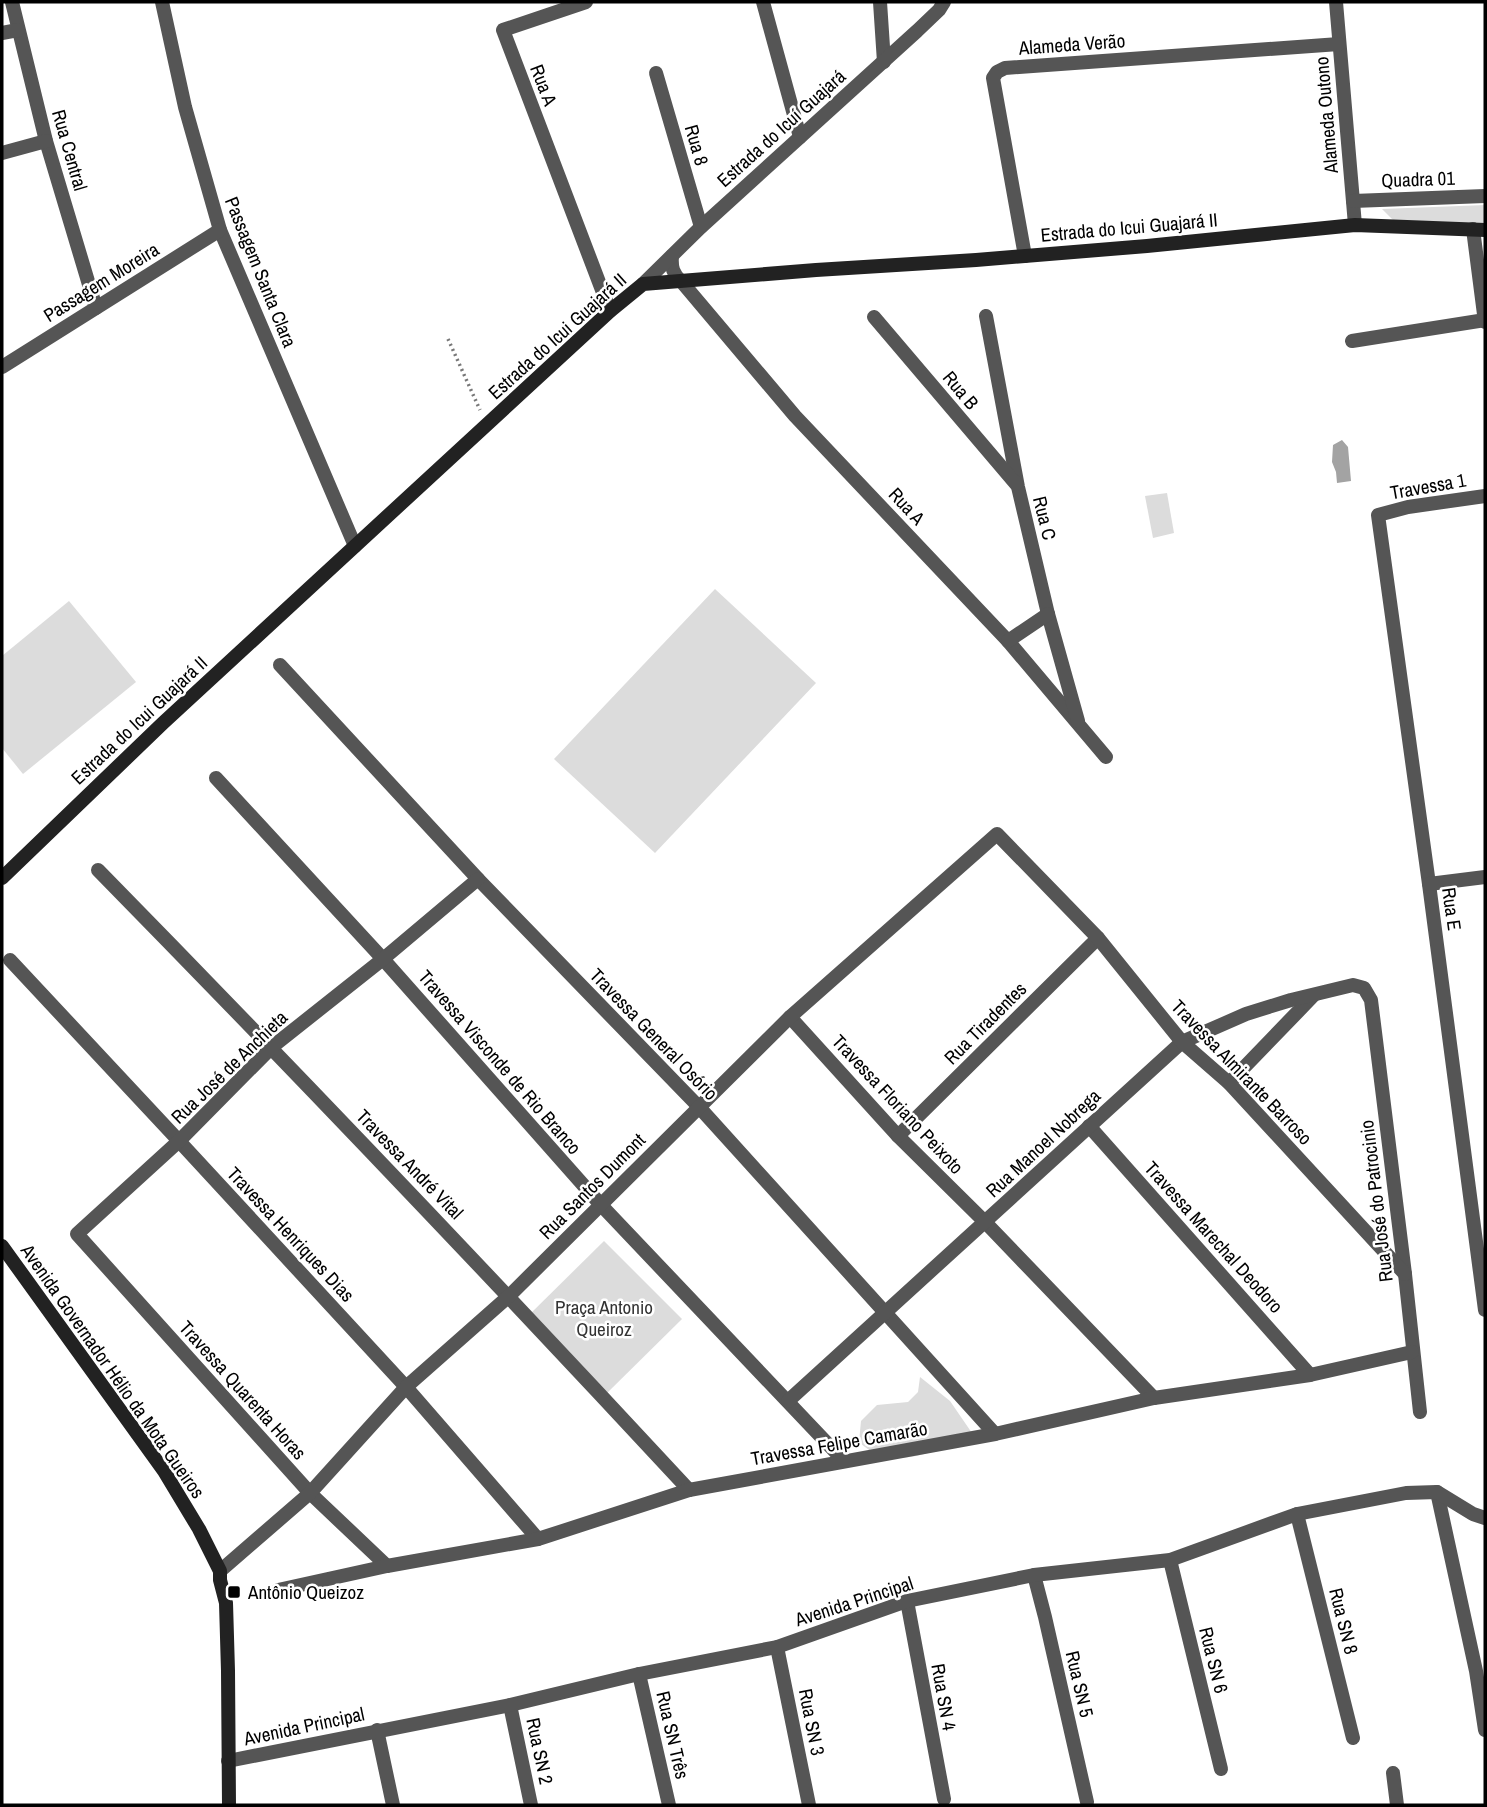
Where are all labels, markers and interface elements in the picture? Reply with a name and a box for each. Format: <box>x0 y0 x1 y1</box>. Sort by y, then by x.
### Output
street label: Alameda Verão <box>1017 27 1126 61</box>
street label: Alameda Outono <box>1308 56 1344 175</box>
street label: Rua A <box>524 61 564 110</box>
street label: Estrada do Icuí Guajará <box>711 63 851 193</box>
street label: Rua Central <box>46 106 94 194</box>
street label: Rua 8 <box>679 121 715 169</box>
street label: Quadra 01 <box>1381 165 1456 193</box>
street label: Passagem Santa Clara <box>219 193 303 351</box>
street label: Estrada do Icui Guajará II <box>1039 206 1219 248</box>
street label: Passagem Moreira <box>38 236 164 328</box>
street label: Estrada do Icui Guajará II <box>482 267 632 405</box>
street label: Rua B <box>937 365 985 415</box>
street label: Travessa 1 <box>1388 466 1468 505</box>
street label: Rua A <box>883 482 931 531</box>
street label: Rua C <box>1027 493 1063 543</box>
street label: Estrada do Icui Guajará II <box>65 650 213 790</box>
street label: Rua E <box>1436 886 1468 932</box>
street label: Travessa General Osório <box>584 962 724 1106</box>
street label: Travessa Visconde de Rio Branco <box>413 964 587 1160</box>
street label: Rua Tiradentes <box>938 976 1032 1070</box>
street label: Travessa Almirante Barroso <box>1166 994 1318 1150</box>
street label: Rua José de Anchieta <box>165 1004 293 1129</box>
street label: Travessa Floriano Peixoto <box>826 1029 970 1179</box>
street label: Rua Manoel Nobrega <box>980 1083 1106 1203</box>
street label: Travessa André Vital <box>351 1103 469 1225</box>
street label: Rua José do Patrocinio <box>1353 1119 1399 1283</box>
street label: Rua Santos Dumont <box>533 1127 651 1245</box>
street label: Travessa Marechal Deodoro <box>1139 1155 1289 1319</box>
street label: Travessa Henriques Dias <box>221 1161 361 1307</box>
street label: Avenida Governador Hélio da Mota Gueiros <box>14 1238 211 1503</box>
park label: Praça Antonio Queiroz <box>555 1294 653 1342</box>
street label: Travessa Quarenta Horas <box>174 1315 313 1465</box>
street label: Travessa Felipe Camarão <box>749 1415 929 1471</box>
street label: Avenida Principal <box>791 1570 916 1633</box>
place label: Antônio Queizoz <box>247 1579 364 1605</box>
marker: Antônio Queizoz <box>226 1584 242 1600</box>
street label: Rua SN 8 <box>1323 1585 1365 1657</box>
street label: Rua SN 6 <box>1193 1624 1235 1696</box>
street label: Rua SN 5 <box>1060 1648 1100 1720</box>
street label: Rua SN 4 <box>925 1661 963 1733</box>
street label: Rua SN 3 <box>793 1686 831 1758</box>
street label: Rua SN Três <box>650 1689 696 1782</box>
street label: Avenida Principal <box>240 1701 367 1752</box>
street label: Rua SN 2 <box>520 1715 560 1787</box>

